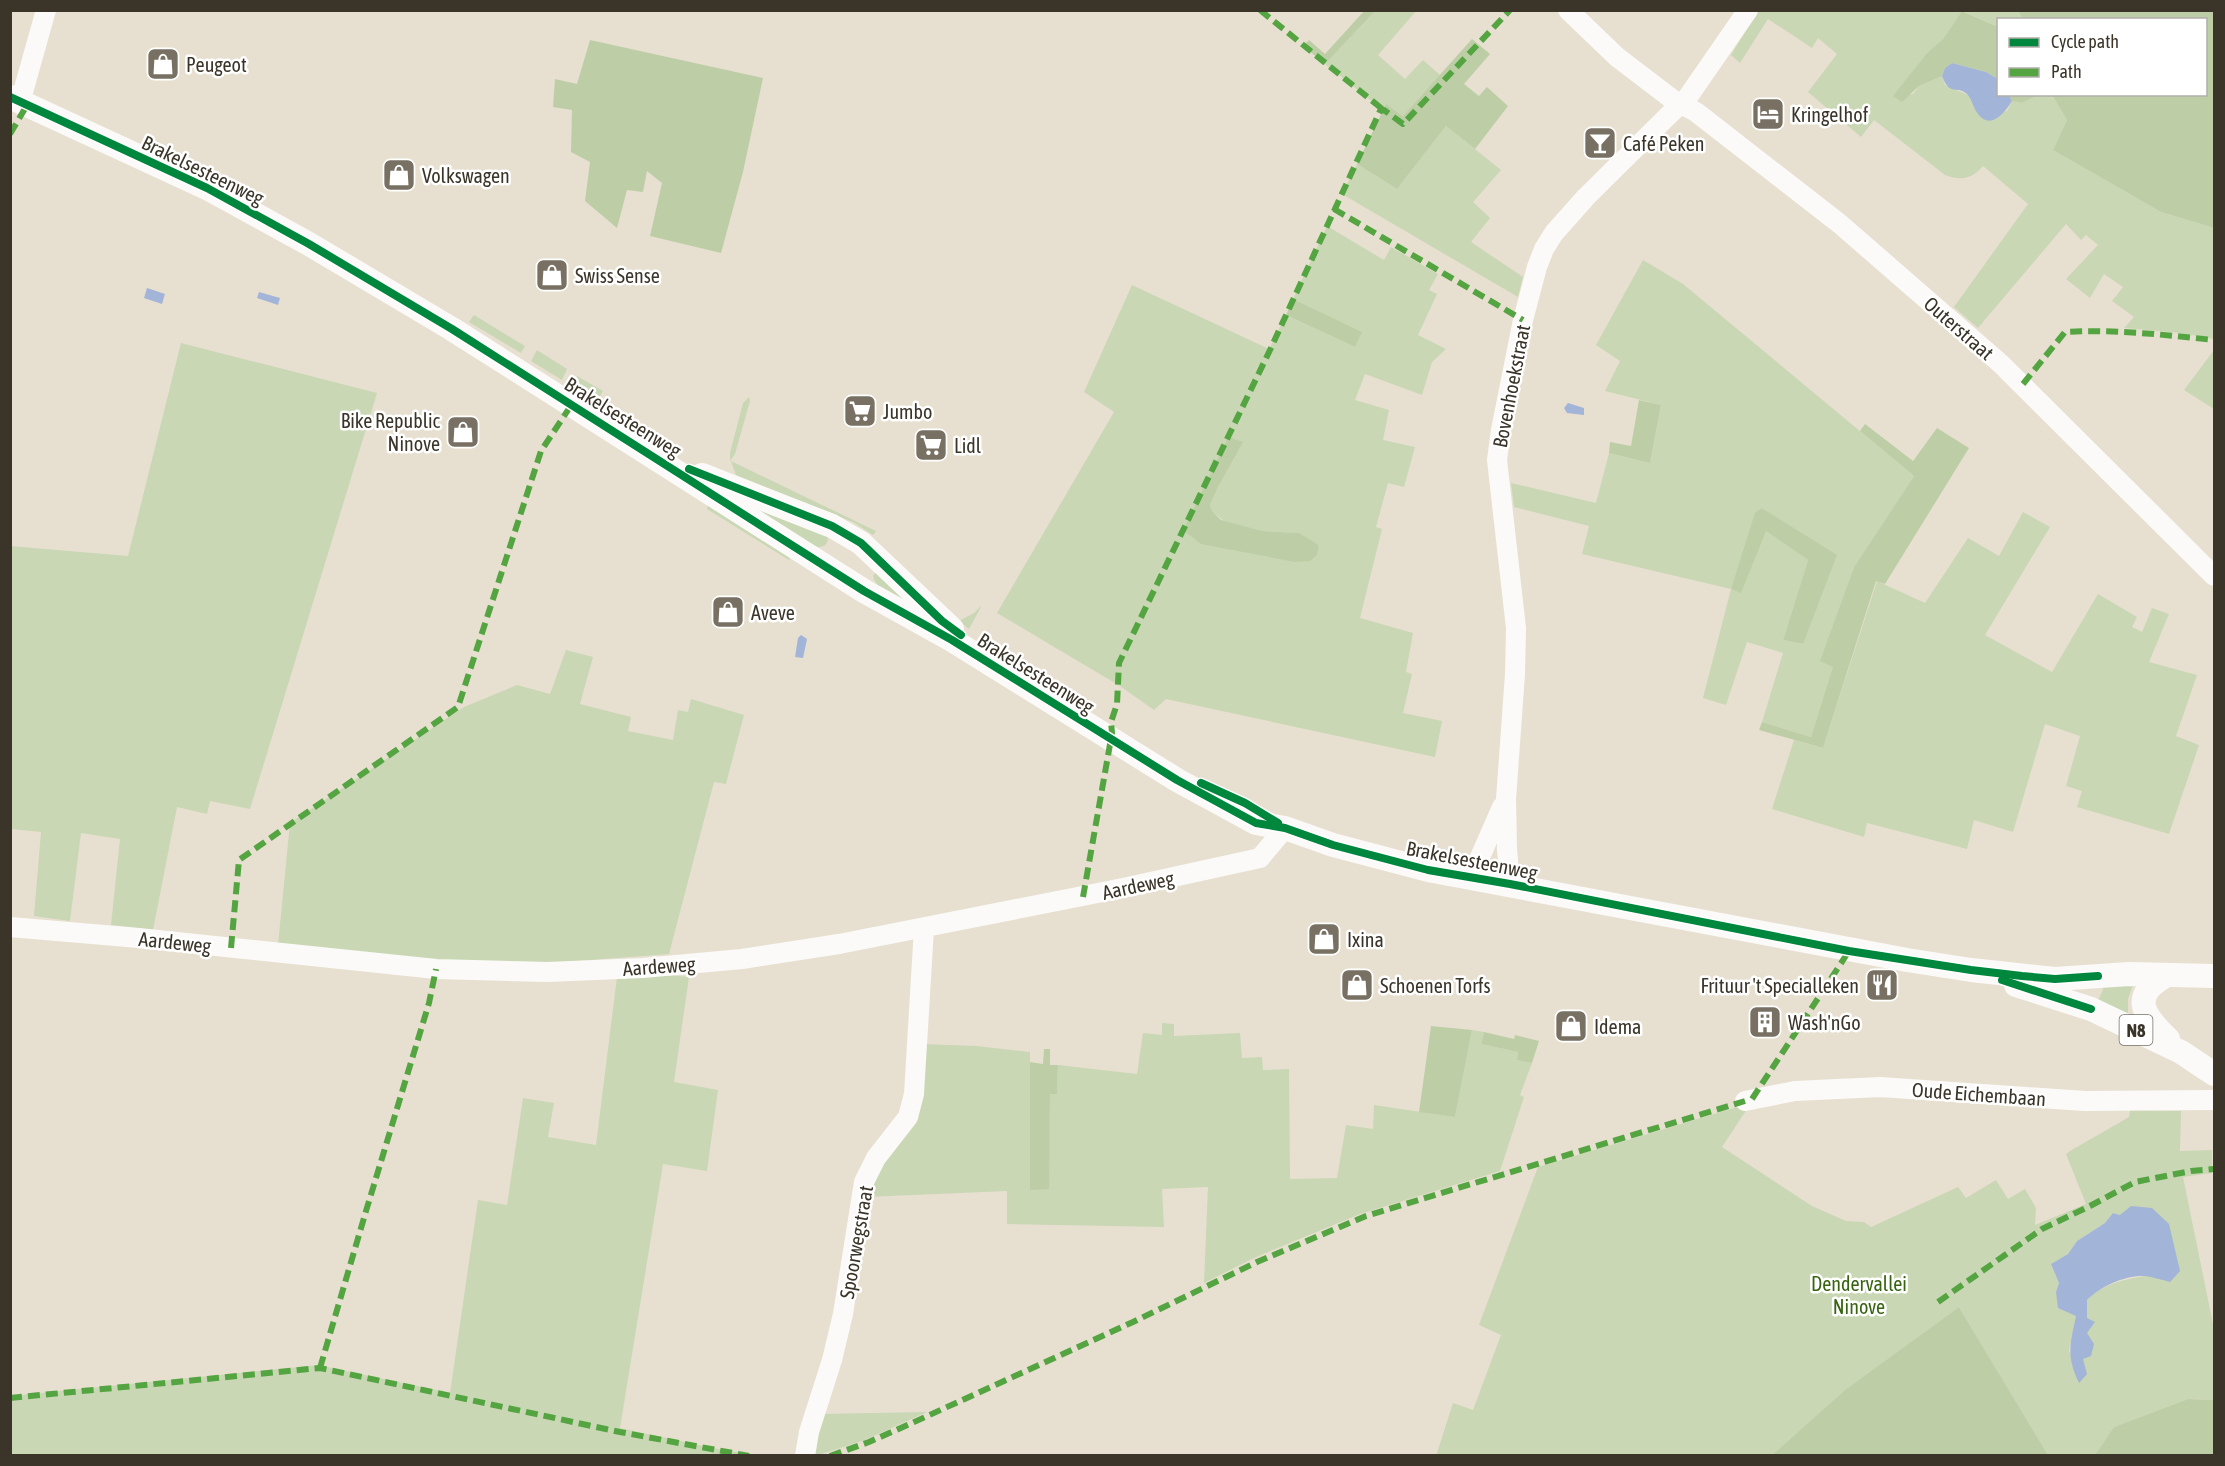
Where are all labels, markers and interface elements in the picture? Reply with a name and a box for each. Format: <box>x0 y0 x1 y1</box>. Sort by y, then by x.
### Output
legend <box>1997 18 2207 96</box>
text: Cycle path <box>2051 31 2119 52</box>
shop icon: Peugeot <box>145 46 181 82</box>
place label: Peugeot <box>186 53 247 76</box>
text: Path <box>2051 61 2082 82</box>
hotel icon: Kringelhof <box>1750 96 1786 132</box>
place label: Kringelhof <box>1791 103 1869 126</box>
bar icon: Café Peken <box>1582 125 1618 161</box>
street label: Brakelsesteenweg <box>138 131 268 210</box>
place label: Café Peken <box>1623 132 1705 155</box>
shop icon: Volkswagen <box>381 157 417 193</box>
place label: Volkswagen <box>422 164 510 187</box>
shop icon: Swiss Sense <box>534 257 570 293</box>
place label: Swiss Sense <box>575 264 660 287</box>
street label: Outerstraat <box>1920 292 1999 365</box>
street label: Bovenhoekstraat <box>1488 322 1534 450</box>
street label: Brakelsesteenweg <box>561 372 686 462</box>
supermarket icon: Jumbo <box>842 393 878 429</box>
place label: Jumbo <box>883 400 932 423</box>
place label: Bike Republic Ninove <box>341 409 441 455</box>
shop icon: Bike Republic Ninove <box>445 414 481 450</box>
supermarket icon: Lidl <box>913 427 949 463</box>
place label: Lidl <box>954 434 982 457</box>
shop icon: Aveve <box>710 594 746 630</box>
place label: Aveve <box>751 601 795 624</box>
street label: Brakelsesteenweg <box>974 628 1099 718</box>
street label: Brakelsesteenweg <box>1405 836 1540 884</box>
street label: Aardeweg <box>1100 866 1176 904</box>
shop icon: Ixina <box>1306 921 1342 957</box>
street label: Aardeweg <box>138 927 213 957</box>
place label: Ixina <box>1347 928 1384 951</box>
street label: Aardeweg <box>622 952 697 980</box>
shop icon: Schoenen Torfs <box>1339 967 1375 1003</box>
restaurant icon: Frituur 't Specialleken <box>1864 967 1900 1003</box>
place label: Schoenen Torfs <box>1380 974 1490 997</box>
place label: Frituur 't Specialleken <box>1701 974 1859 997</box>
building icon: Wash'nGo <box>1747 1004 1783 1040</box>
shop icon: Idema <box>1553 1008 1589 1044</box>
place label: Wash'nGo <box>1788 1011 1861 1034</box>
place label: Idema <box>1594 1015 1641 1038</box>
road number: N8 <box>2120 1015 2152 1045</box>
street label: Oude Eichembaan <box>1911 1078 2047 1110</box>
street label: Spoorwegstraat <box>835 1183 877 1300</box>
park label: Dendervallei Ninove <box>1811 1272 1907 1318</box>

